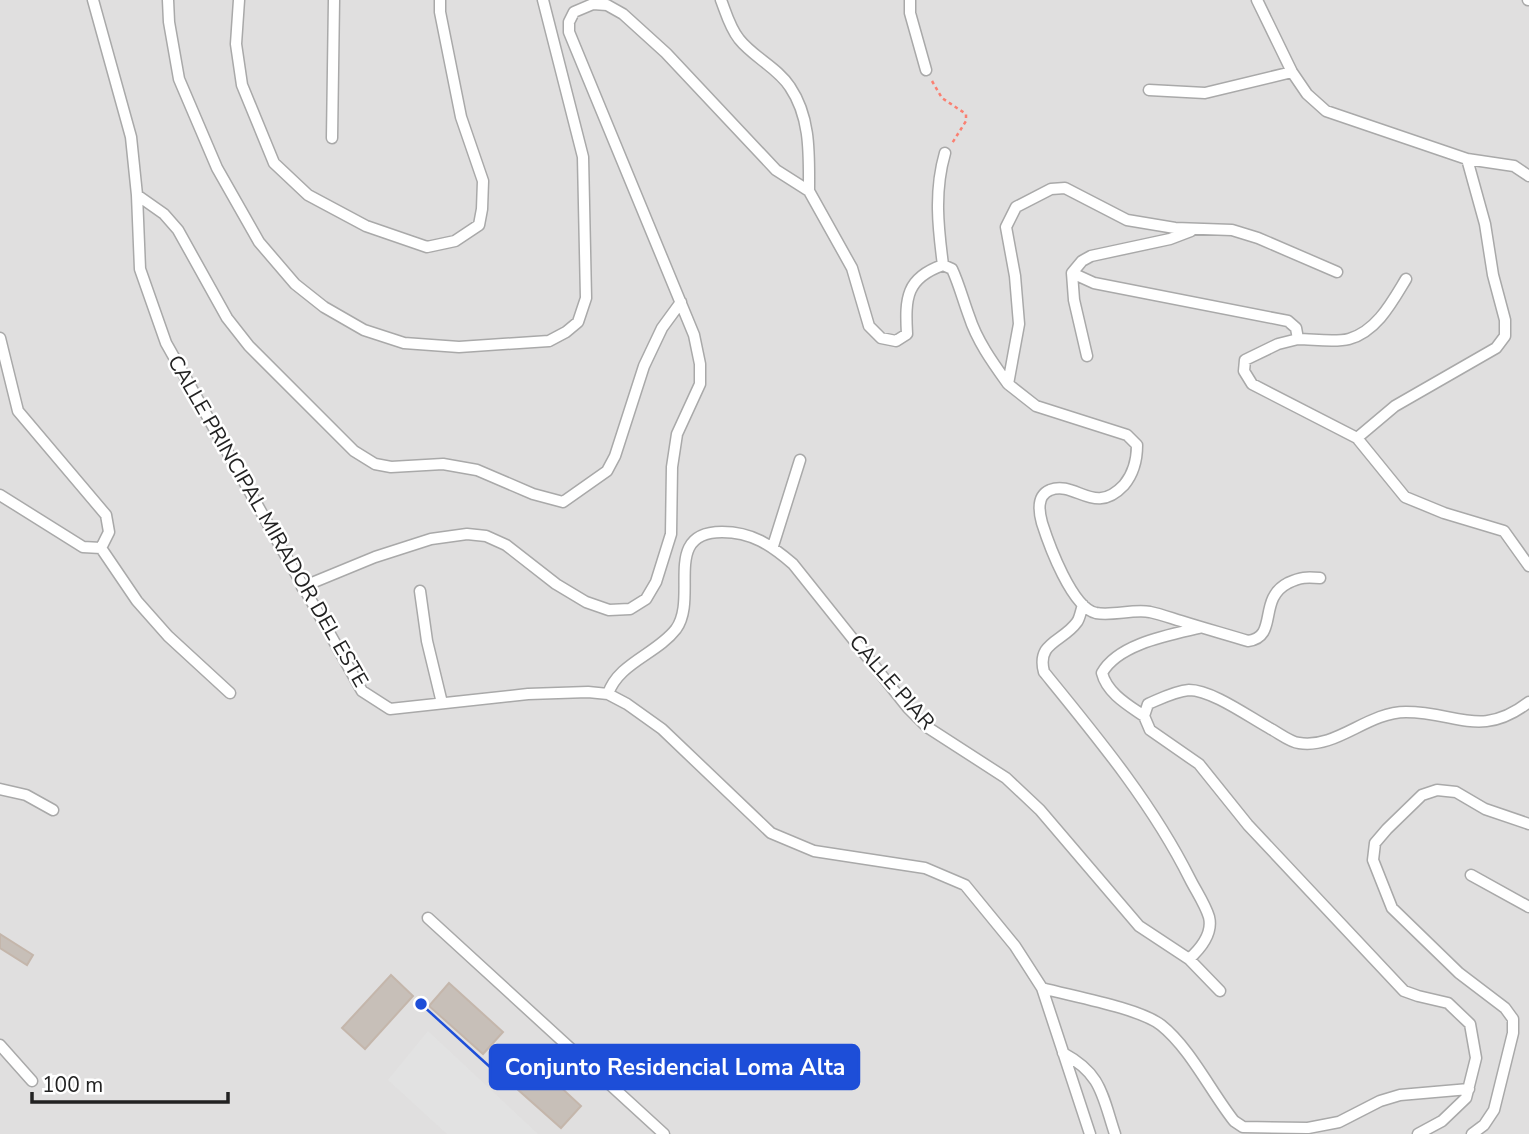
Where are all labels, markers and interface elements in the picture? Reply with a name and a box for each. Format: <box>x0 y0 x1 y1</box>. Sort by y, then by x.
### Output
street label: CALLE PRINCIPAL MIRADOR DEL ESTE <box>161 350 375 692</box>
street label: CALLE PIAR <box>843 628 941 736</box>
callout: Conjunto Residencial Loma Alta <box>490 1045 859 1089</box>
text: Conjunto Residencial Loma Alta <box>505 1052 845 1083</box>
scale bar <box>32 1060 228 1104</box>
text: 100 m <box>42 1071 103 1099</box>

